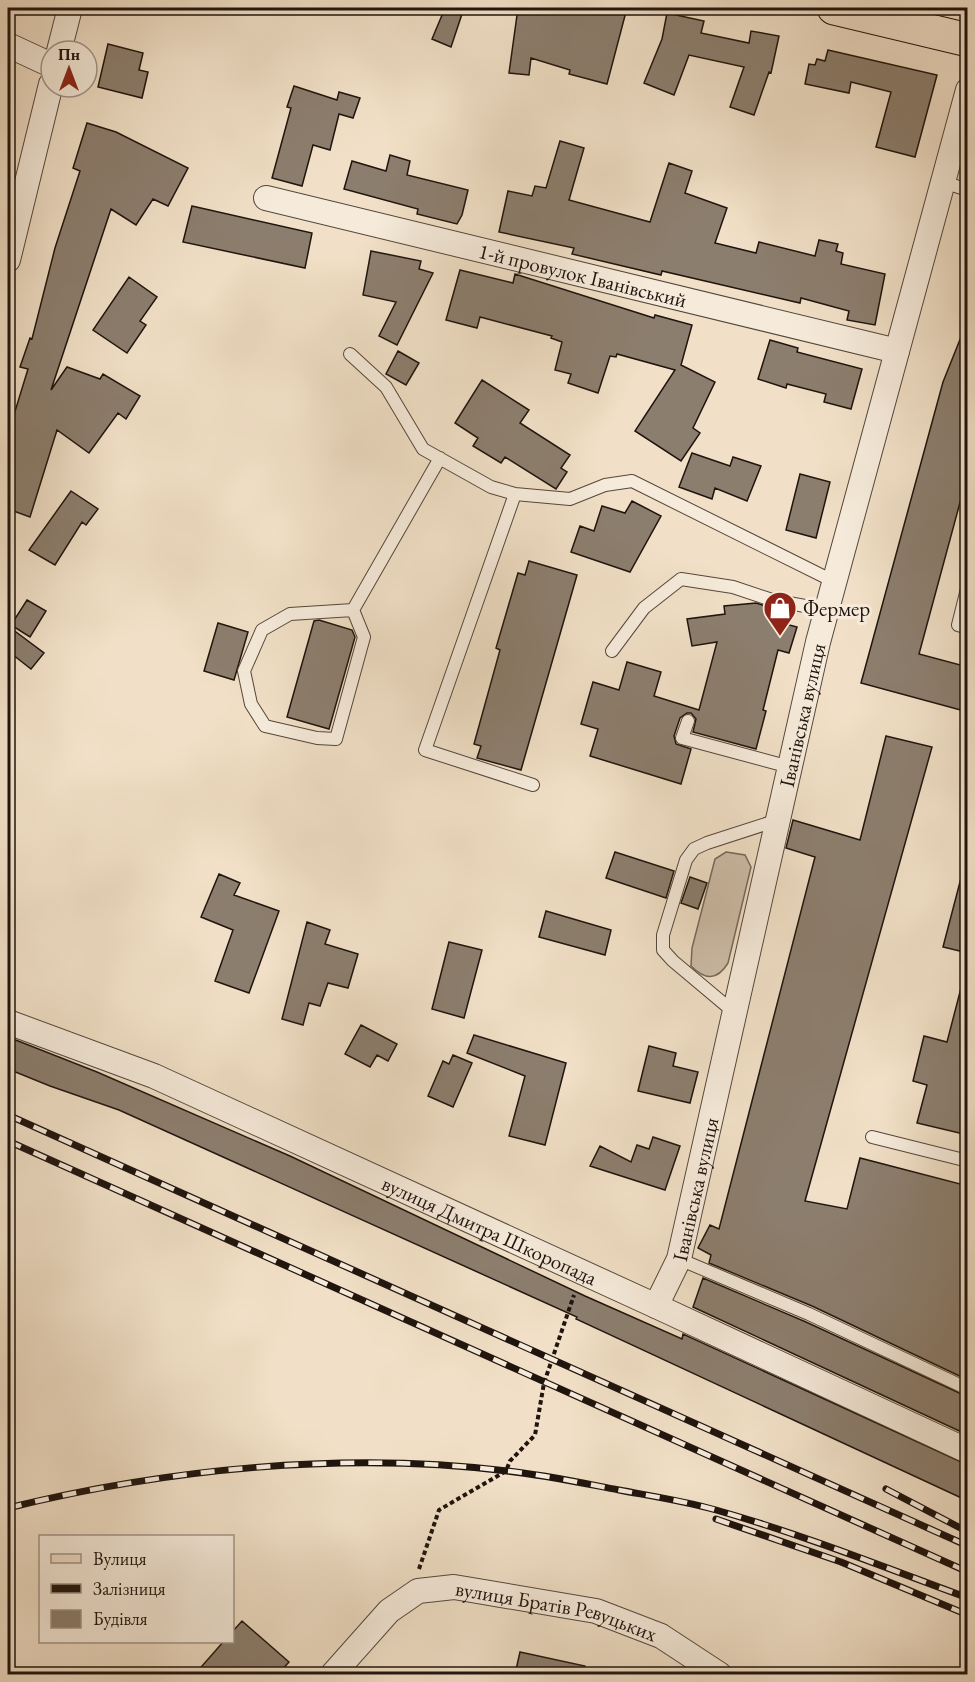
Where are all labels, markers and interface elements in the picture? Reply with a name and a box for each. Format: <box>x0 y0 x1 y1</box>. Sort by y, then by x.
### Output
north arrow <box>39 39 99 99</box>
text: Пн <box>58 44 80 65</box>
street label: 1-й провулок Іванівський <box>476 237 690 313</box>
shop icon: Фермер <box>762 590 798 637</box>
place label: Фермер <box>803 595 870 622</box>
street label: Іванівська вулиця <box>772 640 831 790</box>
street label: Іванівська вулиця <box>665 1114 724 1264</box>
street label: вулиця Дмитра Шкоропада <box>378 1169 602 1291</box>
legend <box>39 1535 234 1643</box>
text: Вулиця <box>93 1547 146 1570</box>
street label: вулиця Братів Ревуцьких <box>454 1574 661 1647</box>
text: Залізниця <box>93 1577 166 1600</box>
text: Будівля <box>93 1607 148 1630</box>

